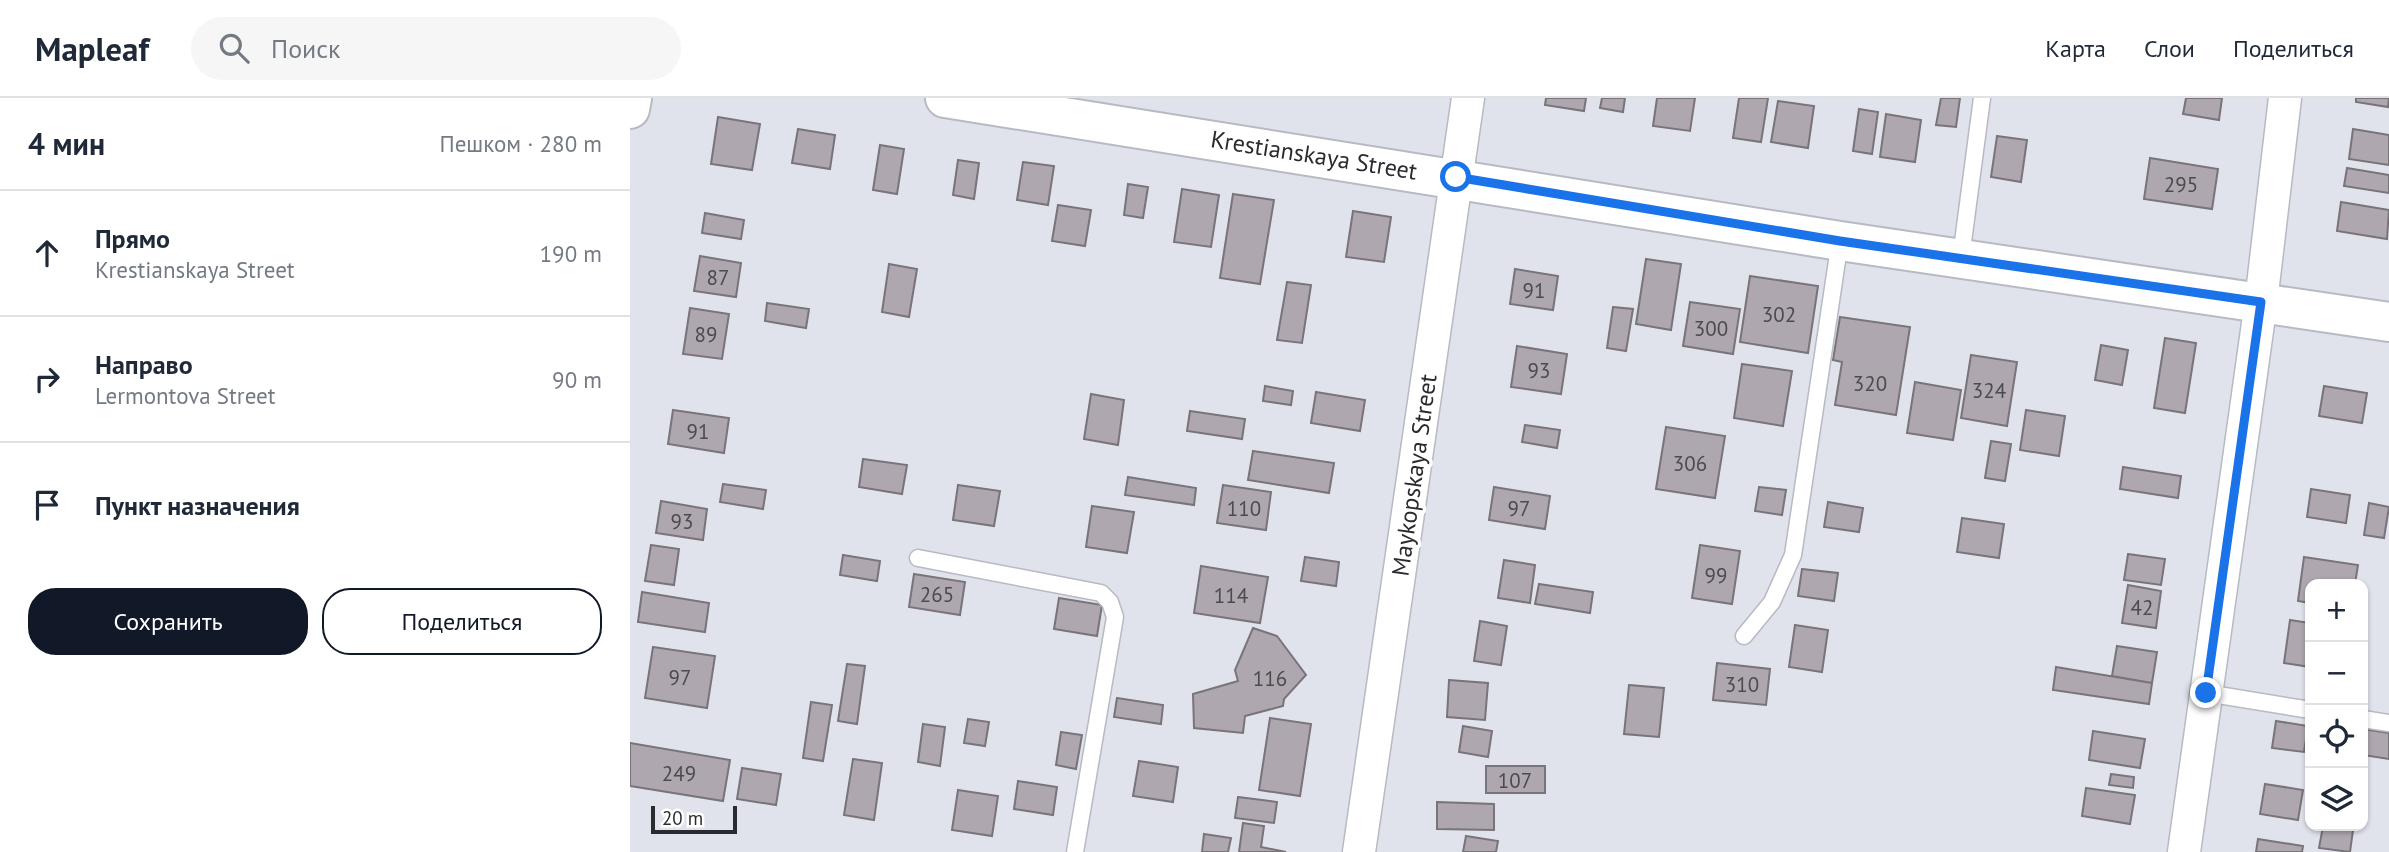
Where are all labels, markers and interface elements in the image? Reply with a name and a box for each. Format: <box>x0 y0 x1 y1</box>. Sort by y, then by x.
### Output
search box <box>191 17 681 80</box>
text: Mapleaf <box>35 27 149 70</box>
icon: search <box>215 29 253 67</box>
text: Поиск <box>271 32 340 65</box>
text: Карта <box>2045 33 2106 64</box>
text: Слои <box>2144 33 2195 64</box>
text: Поделиться <box>2233 33 2354 64</box>
street label: Krestianskaya Street <box>1209 123 1419 187</box>
text: 4 мин <box>28 124 105 163</box>
text: Пешком · 280 m <box>439 129 602 158</box>
route start <box>1440 161 1471 192</box>
house number: 295 <box>2164 171 2198 198</box>
text: Прямо <box>95 222 170 255</box>
icon: ahead <box>28 234 66 272</box>
text: 190 m <box>540 239 602 268</box>
text: Krestianskaya Street <box>95 255 295 284</box>
house number: 87 <box>707 264 729 291</box>
house number: 91 <box>1523 277 1545 304</box>
house number: 302 <box>1762 301 1796 328</box>
house number: 300 <box>1694 315 1728 342</box>
house number: 89 <box>695 321 717 348</box>
text: Направо <box>95 348 193 381</box>
house number: 93 <box>1528 357 1550 384</box>
icon: right <box>28 360 66 398</box>
text: 90 m <box>552 365 602 394</box>
house number: 320 <box>1853 370 1887 397</box>
street label: Maykopskaya Street <box>1384 372 1444 578</box>
house number: 324 <box>1972 377 2006 404</box>
text: Lermontova Street <box>95 381 276 410</box>
house number: 91 <box>687 418 709 445</box>
house number: 306 <box>1673 450 1707 477</box>
icon: arrive <box>28 486 66 524</box>
text: Пункт назначения <box>95 489 300 522</box>
house number: 110 <box>1227 495 1261 522</box>
house number: 97 <box>1508 495 1530 522</box>
house number: 93 <box>671 508 693 535</box>
house number: 99 <box>1705 562 1727 589</box>
map controls <box>2305 579 2368 831</box>
button: + <box>2305 579 2368 642</box>
house number: 265 <box>920 581 954 608</box>
house number: 114 <box>1214 582 1248 609</box>
button: Сохранить <box>28 588 308 655</box>
button: Поделиться <box>322 588 602 655</box>
house number: 42 <box>2131 594 2153 621</box>
button: − <box>2305 642 2368 705</box>
house number: 97 <box>669 664 691 691</box>
house number: 116 <box>1253 665 1287 692</box>
house number: 310 <box>1725 671 1759 698</box>
route end <box>2190 677 2221 708</box>
button: locate <box>2305 705 2368 768</box>
house number: 249 <box>662 760 696 787</box>
house number: 107 <box>1498 767 1532 794</box>
button: layers <box>2305 768 2368 831</box>
scale bar <box>651 803 737 835</box>
text: 20 m <box>662 806 703 830</box>

